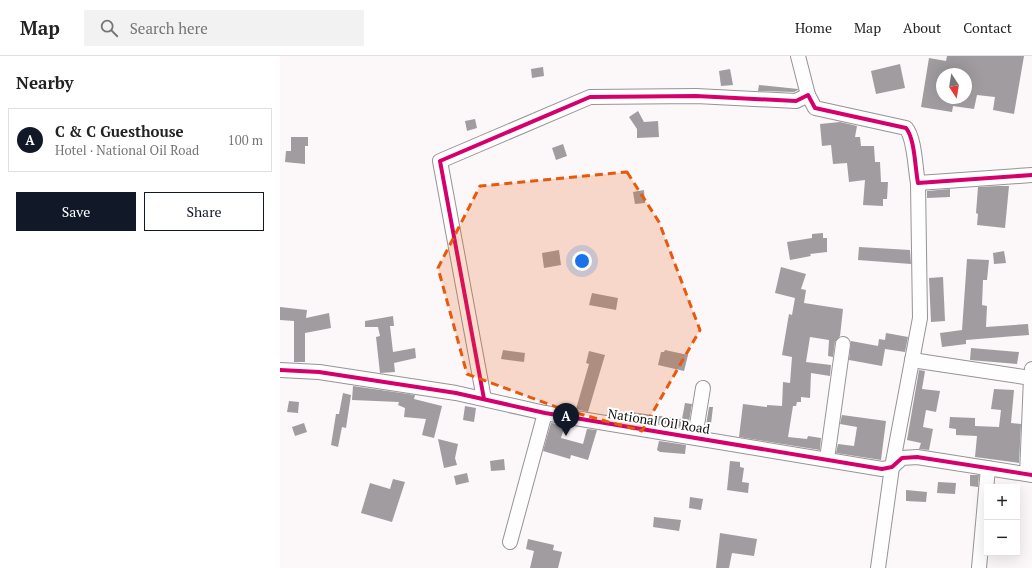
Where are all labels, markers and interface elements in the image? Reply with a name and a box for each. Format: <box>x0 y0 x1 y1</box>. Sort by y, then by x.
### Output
search box <box>84 10 364 46</box>
text: Map <box>20 15 60 40</box>
icon: search <box>98 17 120 39</box>
text: Search here <box>130 18 208 38</box>
text: Home <box>795 18 832 37</box>
text: Map <box>854 18 881 37</box>
text: About <box>903 18 941 37</box>
text: Contact <box>963 18 1012 37</box>
north arrow <box>936 68 972 104</box>
text: Nearby <box>16 71 74 94</box>
text: C & C Guesthouse <box>55 121 184 141</box>
text: A <box>25 131 35 149</box>
text: 100 m <box>228 131 263 149</box>
text: Hotel · National Oil Road <box>55 141 199 159</box>
button: Save <box>16 192 136 231</box>
button: Share <box>144 192 264 231</box>
your location <box>572 251 592 271</box>
pin: A <box>553 403 579 436</box>
street label: National Oil Road <box>607 404 711 438</box>
map controls <box>984 484 1020 556</box>
button: + <box>984 484 1020 520</box>
button: − <box>984 520 1020 556</box>

